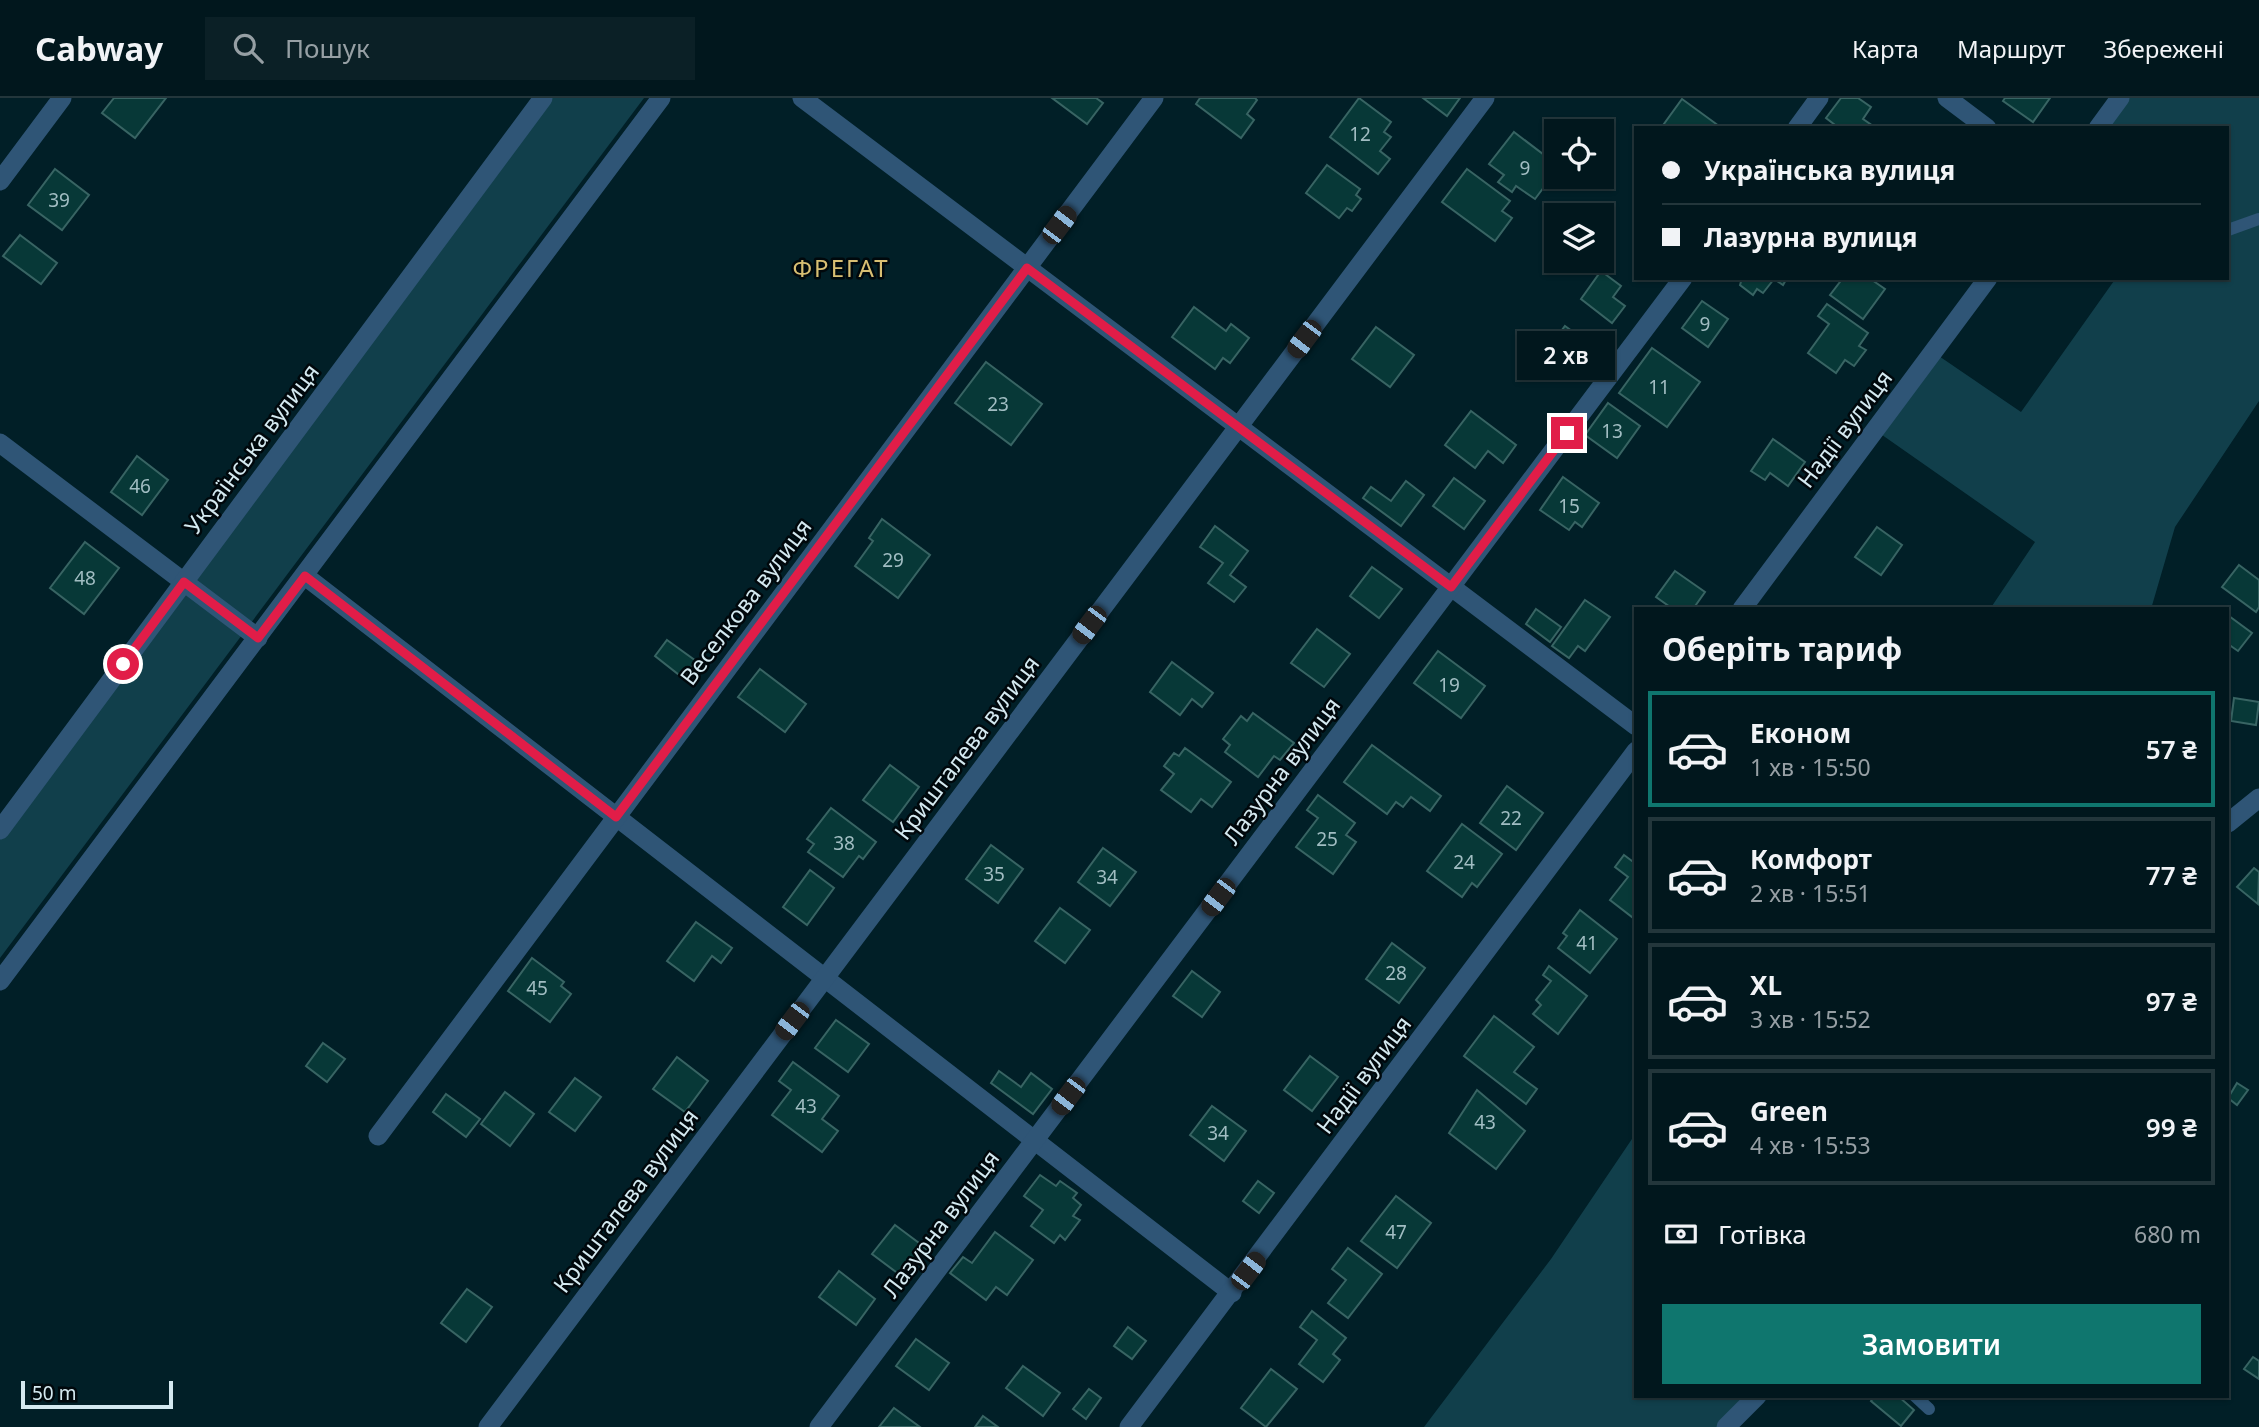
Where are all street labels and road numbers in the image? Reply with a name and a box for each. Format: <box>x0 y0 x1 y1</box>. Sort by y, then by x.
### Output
street label: Українська вулиця <box>176 357 326 540</box>
street label: Надії вулиця <box>1789 363 1899 494</box>
street label: Веселкова вулиця <box>672 512 818 691</box>
street label: Кришталева вулиця <box>886 649 1046 846</box>
street label: Лазурна вулиця <box>1215 690 1347 851</box>
street label: Надії вулиця <box>1308 1009 1418 1140</box>
street label: Кришталева вулиця <box>545 1102 705 1299</box>
street label: Лазурна вулиця <box>874 1143 1006 1304</box>

